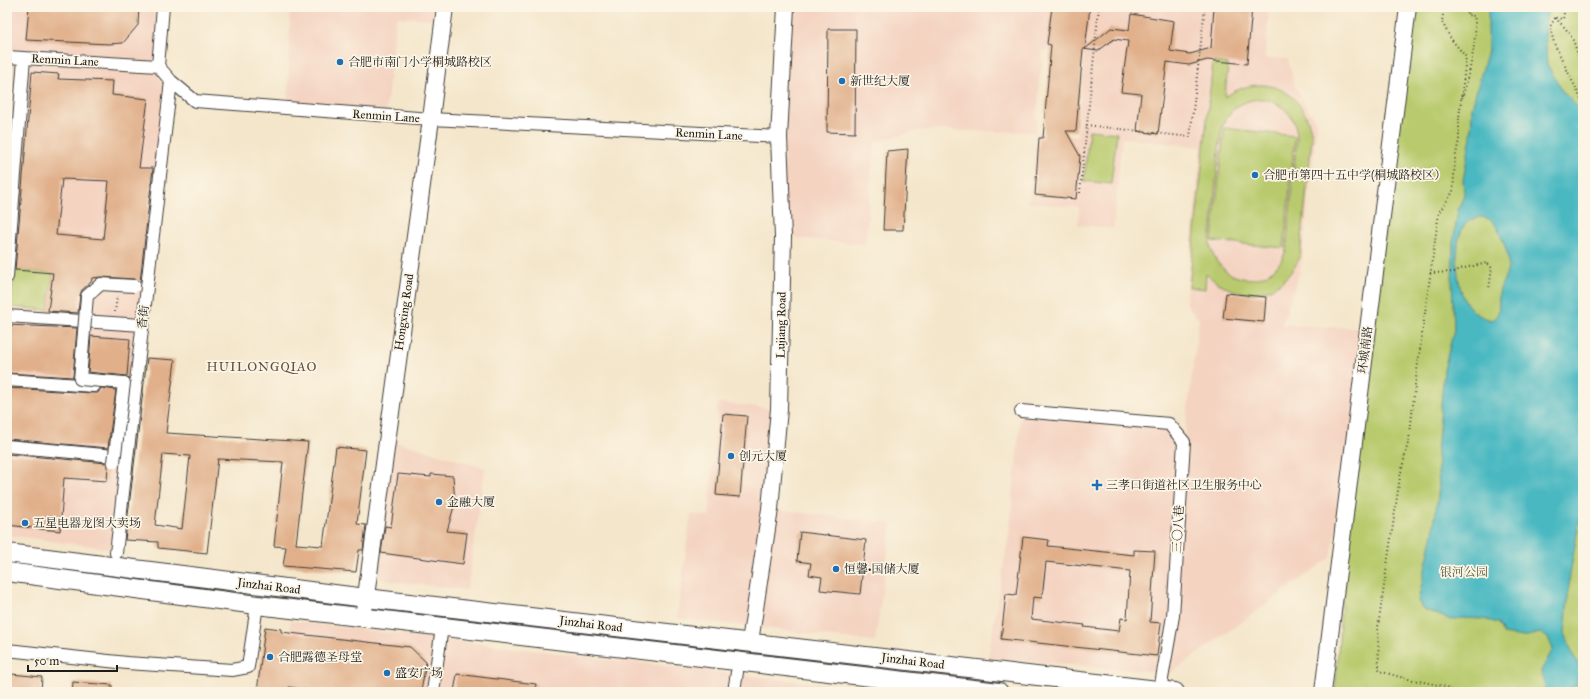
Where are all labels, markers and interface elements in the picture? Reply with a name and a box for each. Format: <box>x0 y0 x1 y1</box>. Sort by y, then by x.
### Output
street label: Renmin Lane <box>31 51 99 69</box>
place label: 合肥市南门小学桐城路校区 <box>348 55 492 69</box>
marker: 合肥市南门小学桐城路校区 <box>335 57 345 67</box>
place label: 新世纪大厦 <box>850 74 910 88</box>
marker: 新世纪大厦 <box>837 76 847 86</box>
street label: Renmin Lane <box>352 107 420 125</box>
street label: Renmin Lane <box>675 125 743 143</box>
place label: 合肥市第四十五中学(桐城路校区） <box>1263 168 1446 182</box>
marker: 合肥市第四十五中学(桐城路校区） <box>1250 170 1260 180</box>
street label: Hongxing Road <box>392 273 417 352</box>
street label: Lujiang Road <box>773 291 790 359</box>
street label: 香街 <box>135 303 152 330</box>
street label: 环城南路 <box>1355 325 1375 375</box>
district label: HUILONGQIAO <box>207 359 317 375</box>
place label: 创元大厦 <box>739 449 787 463</box>
marker: 创元大厦 <box>726 451 736 461</box>
place label: 三孝口街道社区卫生服务中心 <box>1106 478 1262 492</box>
marker: 三孝口街道社区卫生服务中心 <box>1091 479 1103 491</box>
place label: 金融大厦 <box>447 495 495 509</box>
marker: 金融大厦 <box>434 497 444 507</box>
street label: 三〇八巷 <box>1170 505 1186 553</box>
place label: 五星电器龙图大卖场 <box>33 516 141 530</box>
marker: 五星电器龙图大卖场 <box>20 518 30 528</box>
place label: 恒馨•国储大厦 <box>844 562 919 576</box>
marker: 恒馨•国储大厦 <box>831 564 841 574</box>
park label: 银河公园 <box>1440 565 1488 579</box>
street label: Jinzhai Road <box>235 575 301 598</box>
street label: Jinzhai Road <box>557 613 623 636</box>
scale bar <box>28 647 117 673</box>
place label: 合肥露德圣母堂 <box>278 650 362 664</box>
street label: Jinzhai Road <box>879 650 945 673</box>
marker: 合肥露德圣母堂 <box>265 652 275 662</box>
text: 50 m <box>34 654 59 668</box>
place label: 盛安广场 <box>395 666 443 680</box>
marker: 盛安广场 <box>382 668 392 678</box>

